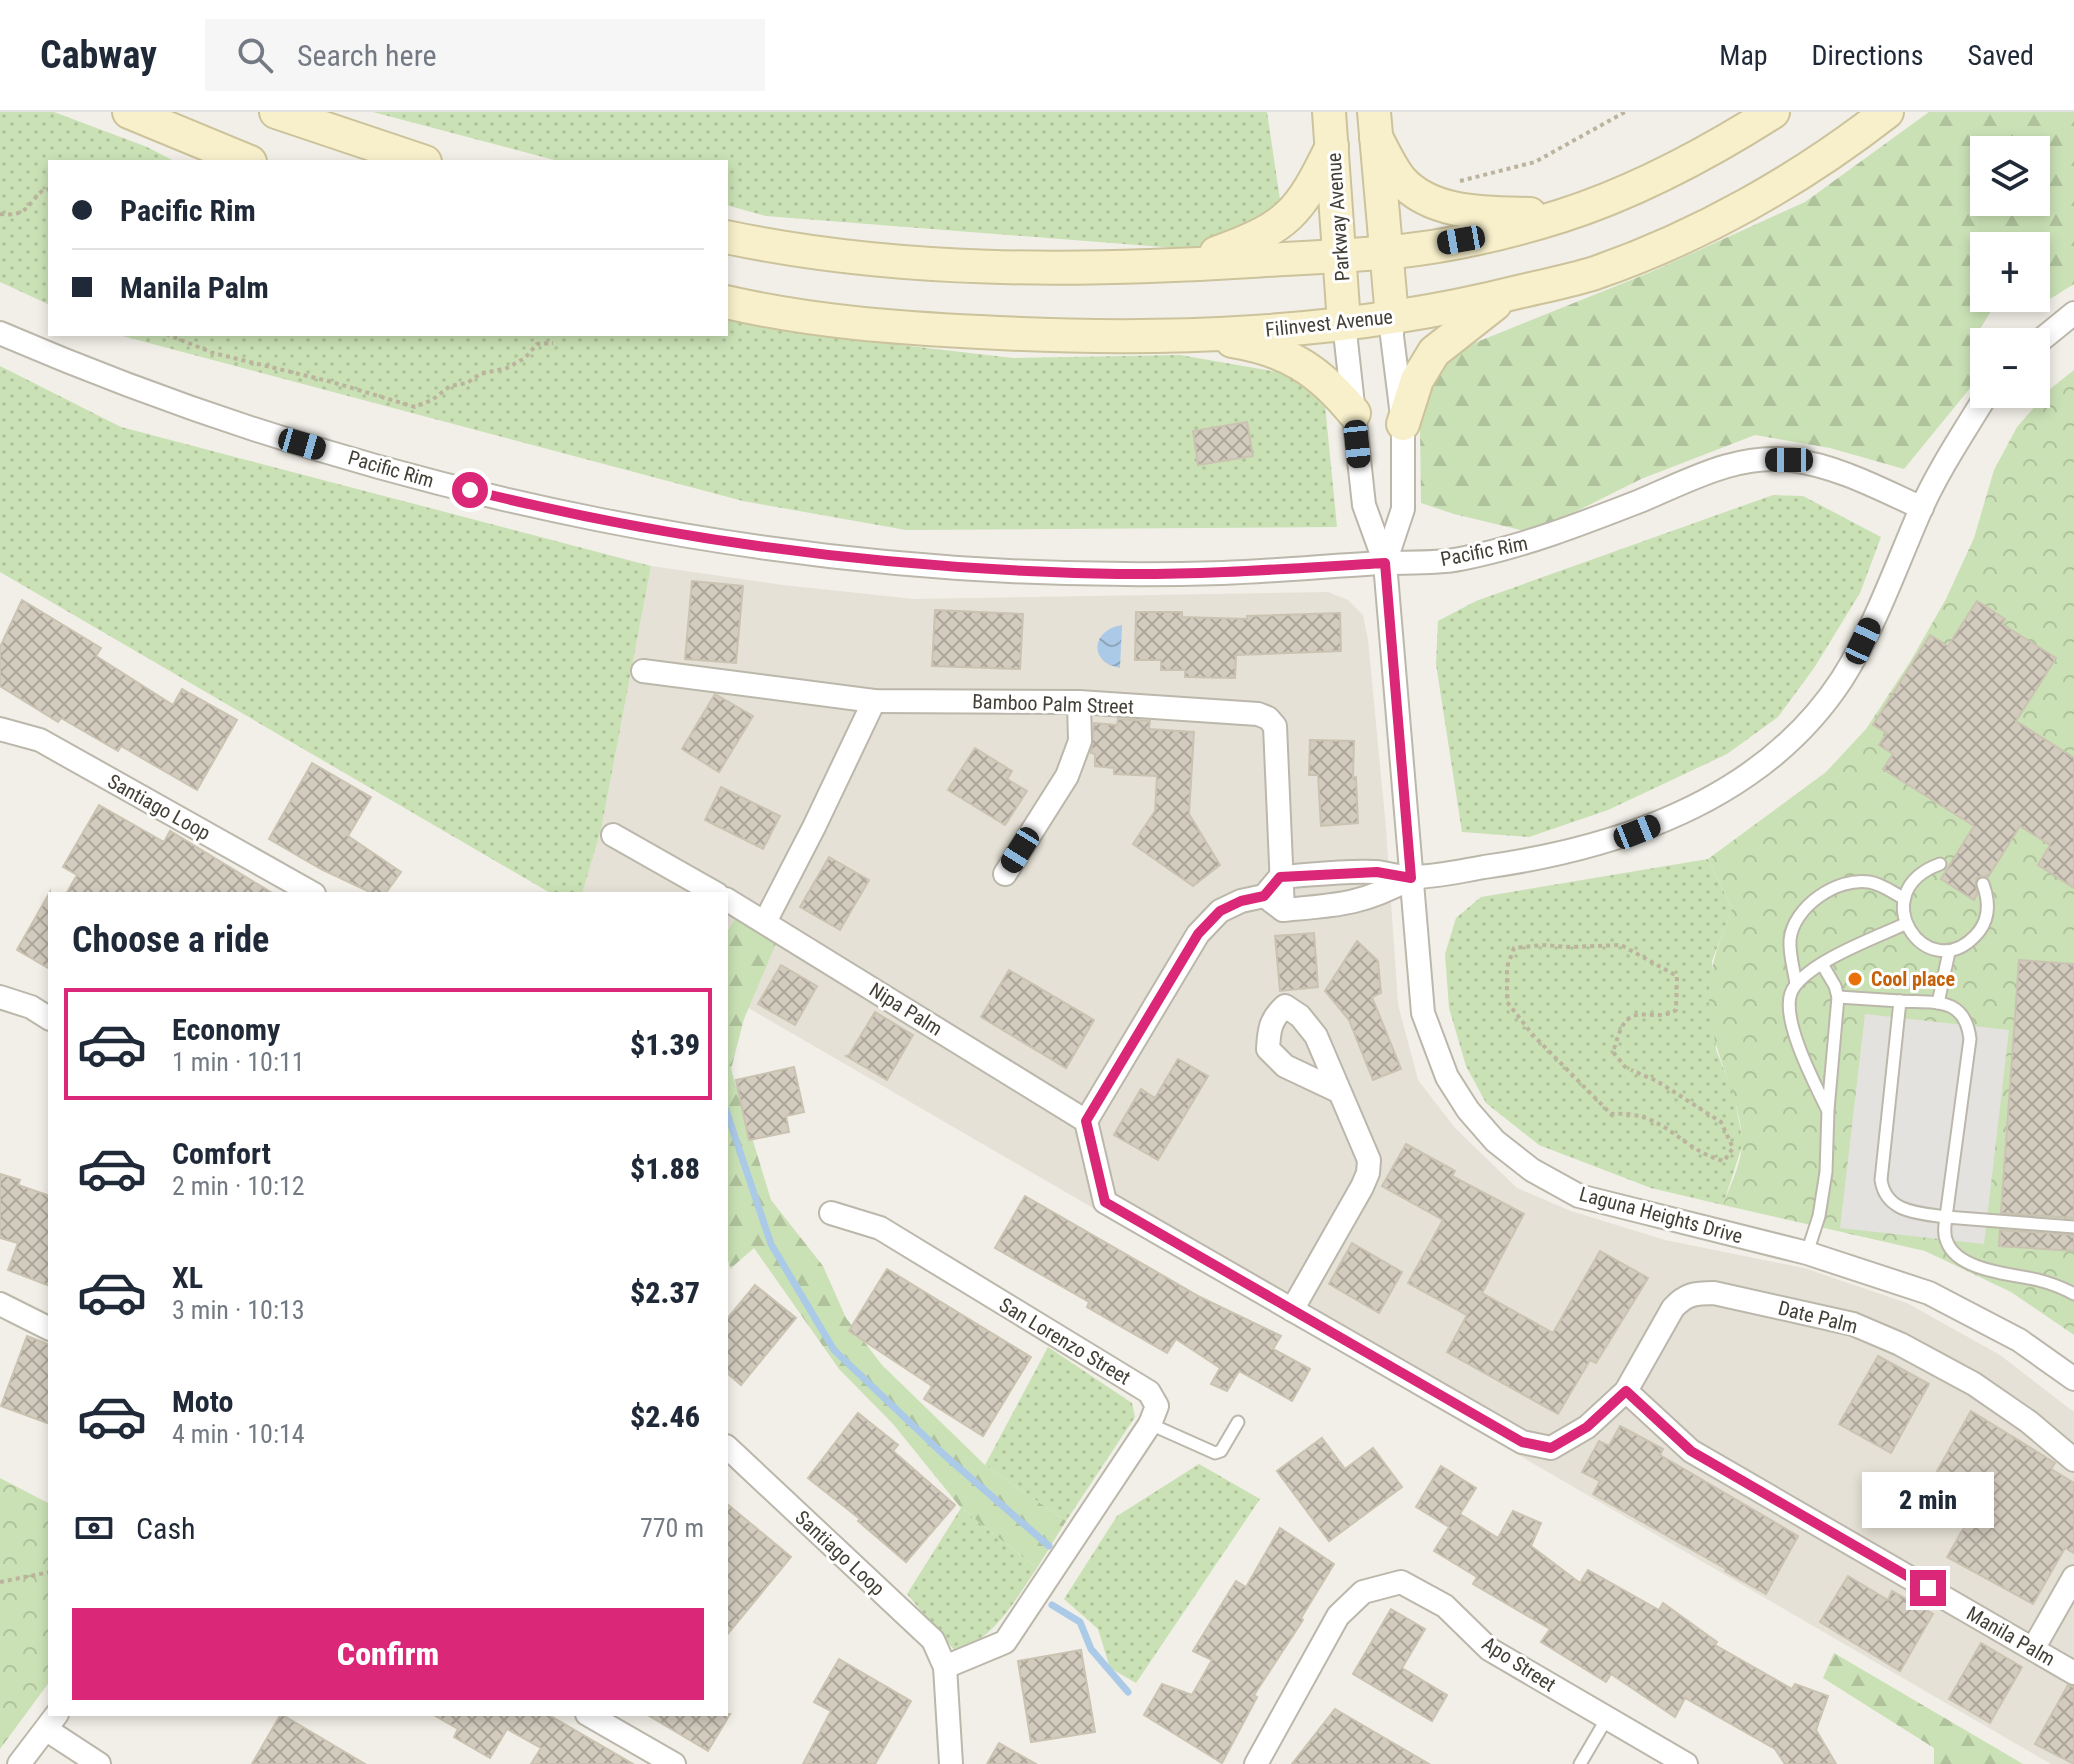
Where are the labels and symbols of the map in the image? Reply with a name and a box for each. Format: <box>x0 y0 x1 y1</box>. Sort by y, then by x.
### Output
street label: Parkway Avenue <box>1322 152 1354 282</box>
car <box>1435 224 1487 256</box>
street label: Filinvest Avenue <box>1264 304 1394 342</box>
car <box>1343 419 1371 469</box>
car <box>276 426 328 462</box>
street label: Pacific Rim <box>345 445 437 493</box>
car <box>1765 448 1813 472</box>
route start <box>452 472 488 508</box>
street label: Pacific Rim <box>1438 531 1530 571</box>
car <box>1842 614 1884 668</box>
street label: Bamboo Palm Street <box>972 689 1134 719</box>
street label: Santiago Loop <box>103 769 215 845</box>
car <box>1610 812 1664 852</box>
car <box>997 823 1043 877</box>
place label: Cool place <box>1871 967 1955 991</box>
marker: Cool place <box>1846 970 1864 988</box>
street label: Nipa Palm <box>865 977 947 1041</box>
street label: Laguna Heights Drive <box>1577 1182 1745 1248</box>
street label: San Lorenzo Street <box>995 1292 1135 1390</box>
street label: Date Palm <box>1776 1296 1860 1338</box>
callout: 2 min <box>1862 1472 1994 1528</box>
street label: Santiago Loop <box>790 1505 890 1601</box>
route end <box>1910 1570 1946 1606</box>
street label: Manila Palm <box>1963 1601 2059 1671</box>
street label: Apo Street <box>1478 1631 1560 1697</box>

